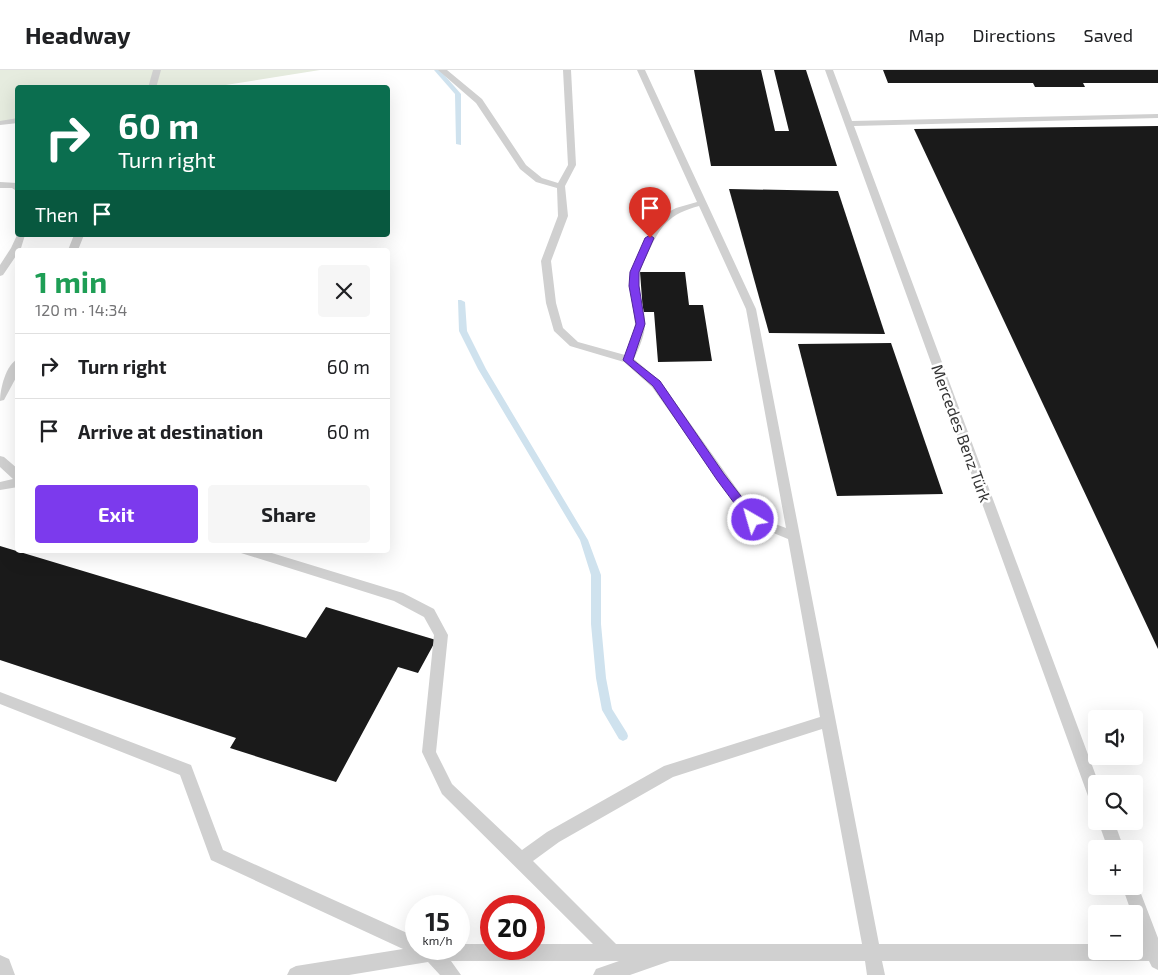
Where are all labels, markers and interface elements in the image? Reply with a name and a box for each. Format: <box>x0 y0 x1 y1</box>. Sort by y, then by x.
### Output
text: Headway <box>25 20 131 49</box>
text: Map <box>908 24 945 46</box>
text: Directions <box>973 24 1056 46</box>
text: Saved <box>1084 24 1133 46</box>
text: 60 m <box>118 104 199 146</box>
icon: right <box>35 105 100 170</box>
text: Turn right <box>118 146 216 172</box>
pin <box>629 187 671 238</box>
icon: arrive <box>636 194 664 222</box>
icon: arrive <box>88 200 116 228</box>
text: Then <box>35 203 78 226</box>
text: 1 min <box>35 263 107 299</box>
button: close <box>318 265 370 317</box>
text: 120 m · 14:34 <box>35 300 127 319</box>
icon: right <box>35 352 63 380</box>
text: Turn right <box>78 355 166 378</box>
text: 60 m <box>327 355 370 378</box>
street label: Mercedes Benz Türk <box>928 361 996 505</box>
icon: arrive <box>35 417 63 445</box>
text: Arrive at destination <box>78 420 263 443</box>
text: 60 m <box>327 420 370 443</box>
button: Exit <box>35 485 198 543</box>
button: Share <box>208 485 370 543</box>
position arrow <box>726 493 778 545</box>
map controls <box>1088 710 1143 960</box>
button: sound <box>1088 710 1143 765</box>
button: search <box>1088 775 1143 830</box>
button: + <box>1088 840 1143 895</box>
speed limit sign: 20 <box>480 895 545 960</box>
button: − <box>1088 905 1143 960</box>
text: 15 <box>425 906 450 936</box>
text: km/h <box>423 933 452 947</box>

